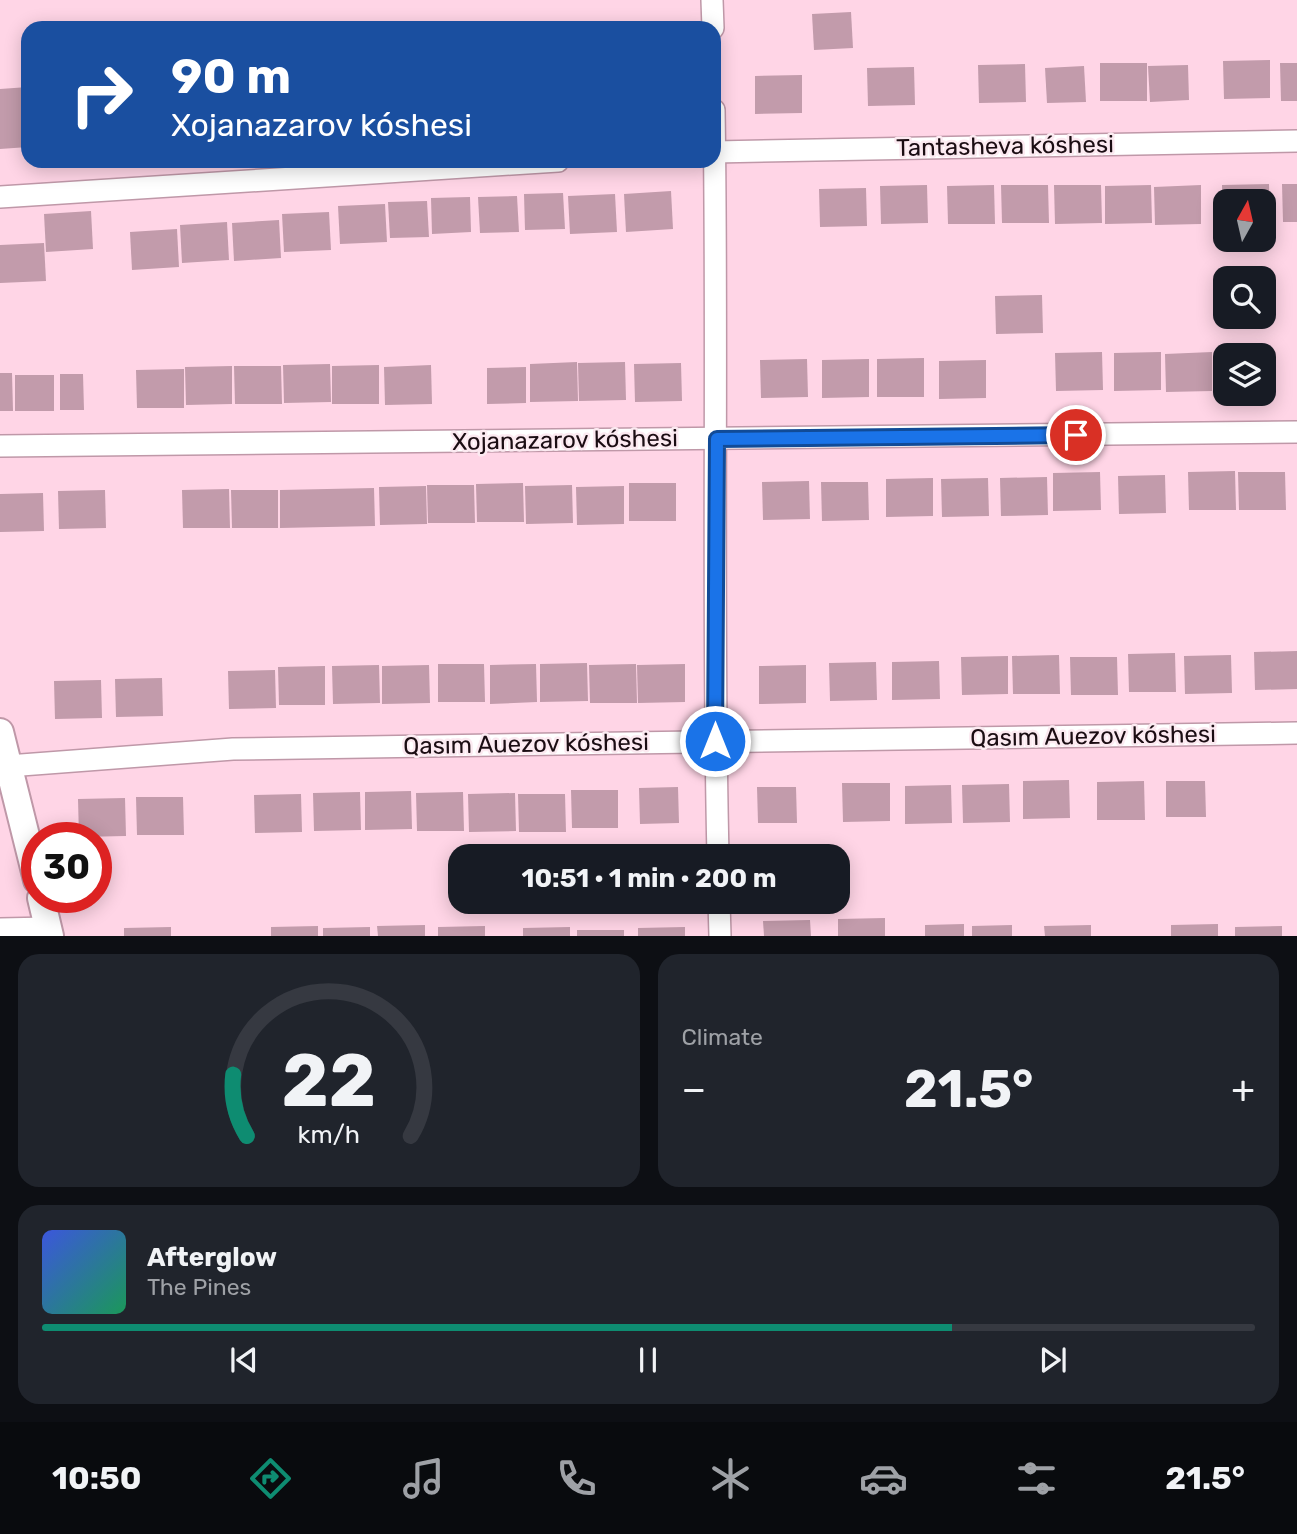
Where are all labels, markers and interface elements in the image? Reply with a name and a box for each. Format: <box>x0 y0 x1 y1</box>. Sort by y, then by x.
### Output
text: 90 m <box>171 47 291 105</box>
icon: right <box>56 49 147 140</box>
text: Xojanazarov kóshesi <box>171 106 472 144</box>
street label: Tantasheva kóshesi <box>896 130 1114 162</box>
north arrow <box>1213 189 1276 252</box>
map controls <box>1213 189 1276 406</box>
button: search <box>1213 266 1276 329</box>
button: layers <box>1213 343 1276 406</box>
pin <box>1046 405 1106 465</box>
icon: arrive <box>1057 416 1095 454</box>
street label: Xojanazarov kóshesi <box>452 424 678 456</box>
position arrow <box>678 704 752 778</box>
street label: Qasım Auezov kóshesi <box>970 720 1216 752</box>
street label: Qasım Auezov kóshesi <box>403 728 649 760</box>
speed limit sign: 30 <box>21 822 112 913</box>
text: 10:51 · 1 min · 200 m <box>521 863 777 894</box>
text: Climate <box>682 1023 763 1051</box>
text: 22 <box>281 1039 376 1125</box>
text: 21.5° <box>904 1058 1033 1120</box>
text: − <box>682 1066 706 1112</box>
text: + <box>1231 1066 1255 1112</box>
text: km/h <box>298 1120 360 1149</box>
text: Afterglow <box>147 1242 277 1273</box>
text: The Pines <box>147 1273 251 1301</box>
icon: previous <box>225 1341 263 1379</box>
icon: pause <box>629 1341 667 1379</box>
icon: next <box>1034 1341 1072 1379</box>
icon: directions <box>246 1454 295 1503</box>
icon: music <box>399 1454 448 1503</box>
icon: phone <box>552 1454 601 1503</box>
icon: climate <box>706 1454 755 1503</box>
icon: car <box>859 1454 908 1503</box>
icon: filters <box>1012 1454 1061 1503</box>
text: 10:50 <box>52 1459 142 1497</box>
text: 21.5° <box>1165 1459 1245 1497</box>

